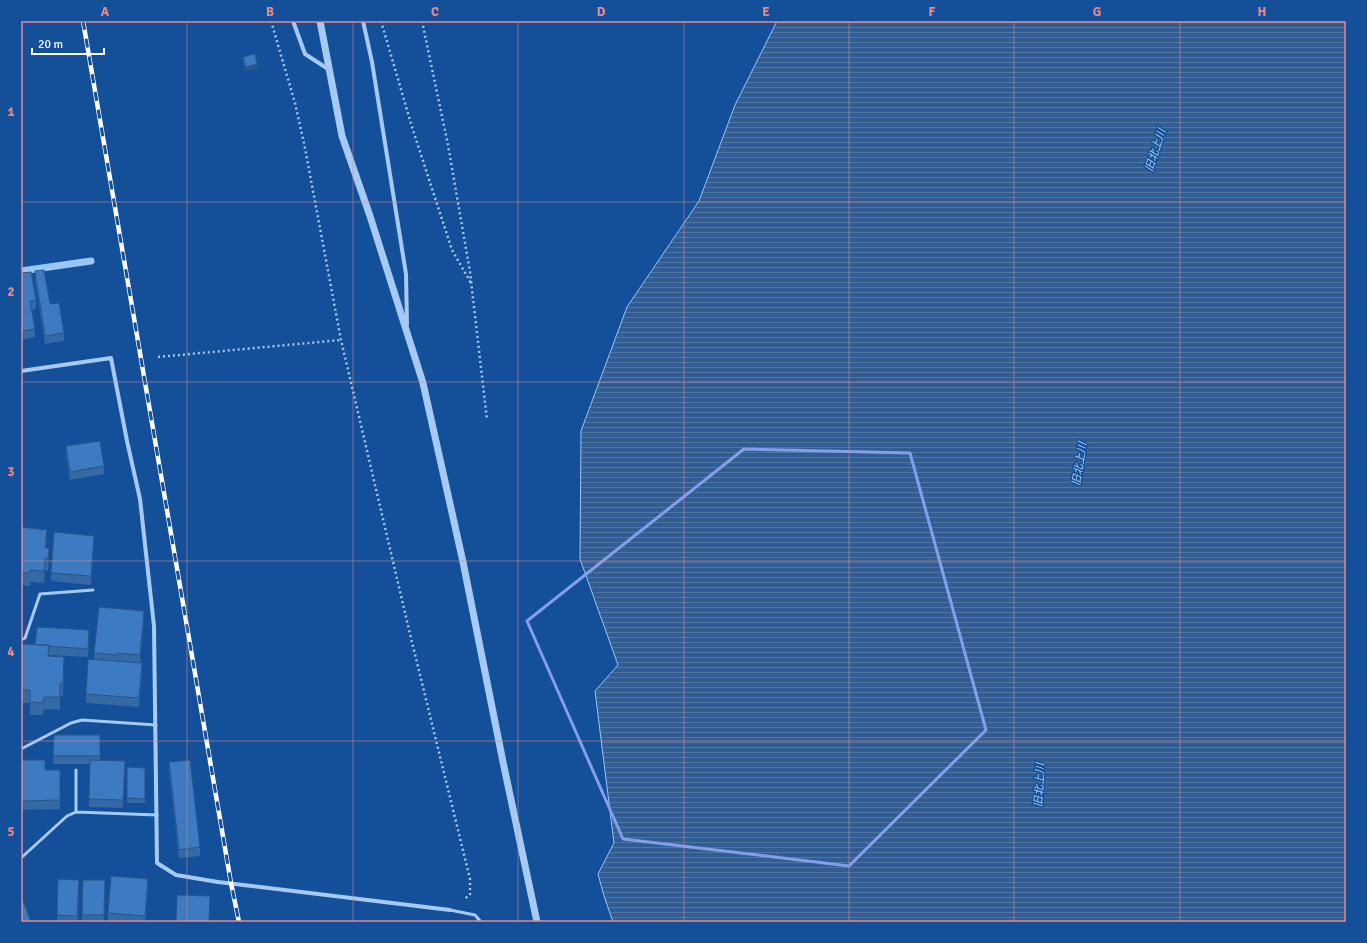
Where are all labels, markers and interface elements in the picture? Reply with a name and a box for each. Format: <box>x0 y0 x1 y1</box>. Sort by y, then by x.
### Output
text: A <box>101 4 110 20</box>
text: B <box>266 4 274 20</box>
text: C <box>431 4 439 20</box>
text: D <box>597 4 606 20</box>
text: E <box>762 4 770 20</box>
text: F <box>929 4 936 20</box>
text: G <box>1093 4 1101 20</box>
text: H <box>1258 4 1266 20</box>
scale bar <box>32 30 104 56</box>
text: 20 m <box>38 37 63 52</box>
text: 1 <box>7 104 15 120</box>
water label: 旧北上川 <box>1142 126 1169 173</box>
text: 2 <box>7 284 15 300</box>
water label: 旧北上川 <box>1070 440 1090 487</box>
text: 3 <box>7 464 15 480</box>
text: 4 <box>7 644 15 660</box>
water label: 旧北上川 <box>1032 762 1047 807</box>
text: 5 <box>7 824 15 840</box>

